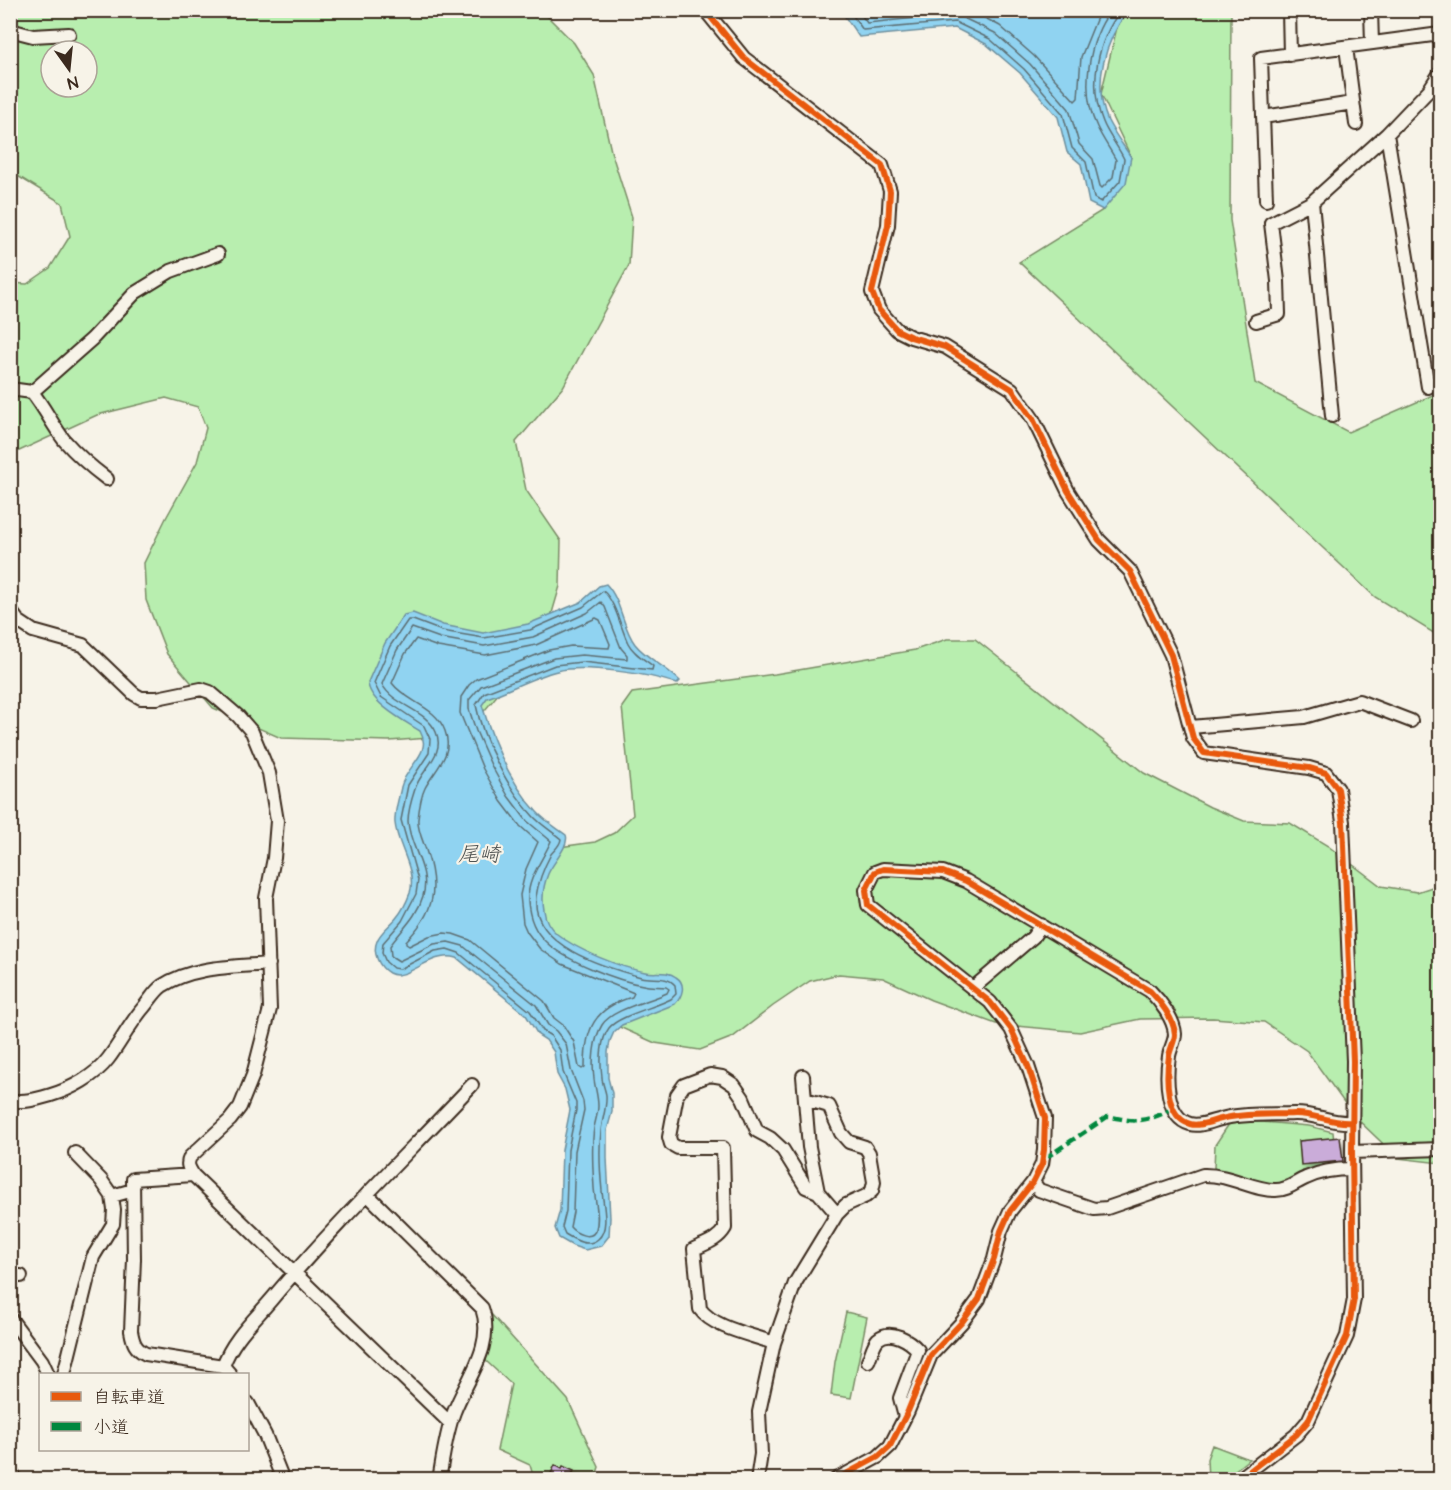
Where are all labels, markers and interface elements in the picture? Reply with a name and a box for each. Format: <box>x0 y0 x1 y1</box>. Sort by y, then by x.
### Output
north arrow <box>39 39 99 99</box>
text: N <box>65 71 80 94</box>
water label: 尾崎 <box>458 840 502 869</box>
legend <box>39 1373 249 1451</box>
text: 自転車道 <box>93 1385 165 1410</box>
text: 小道 <box>93 1415 129 1440</box>

